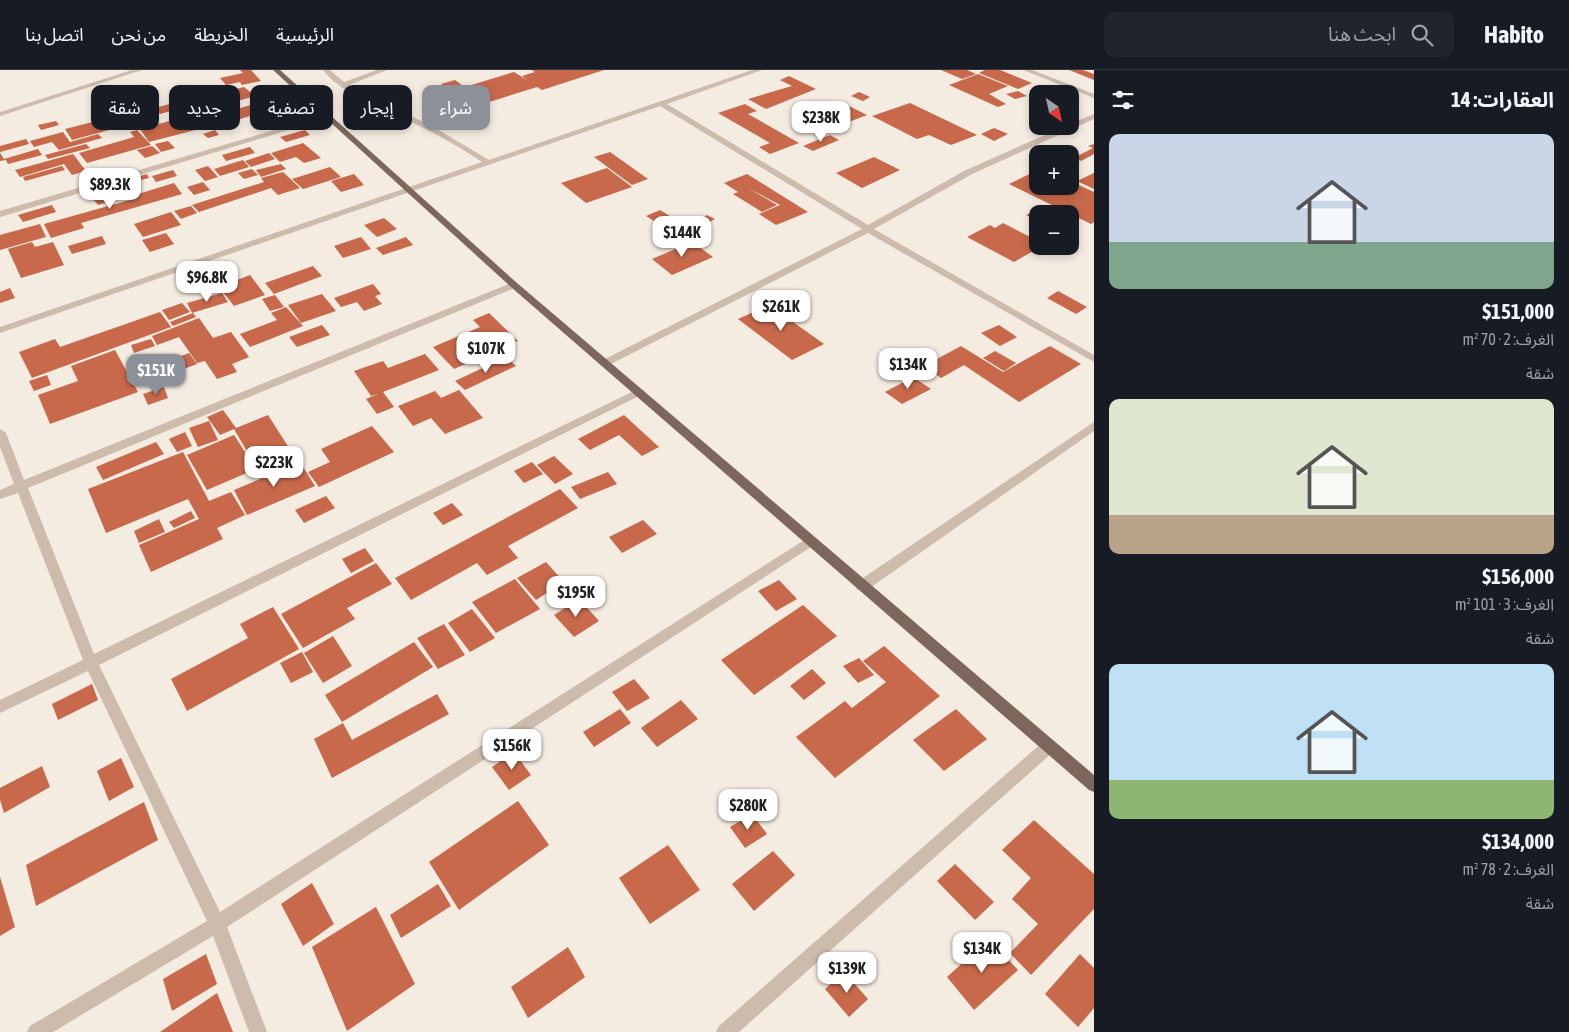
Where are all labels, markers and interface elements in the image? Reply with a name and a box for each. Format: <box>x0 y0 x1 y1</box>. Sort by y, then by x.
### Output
search box <box>1104 12 1454 57</box>
icon: search <box>1408 21 1436 49</box>
text: Habito <box>1484 21 1544 48</box>
text: ابحث هنا <box>1328 23 1396 45</box>
text: اتصل بنا <box>25 24 84 45</box>
text: من نحن <box>112 24 166 45</box>
text: الخريطة <box>194 24 248 45</box>
text: الرئيسية <box>276 24 334 45</box>
chip: شقة <box>91 85 159 130</box>
chip: جديد <box>169 85 240 130</box>
chip: تصفية <box>250 85 333 130</box>
chip: إيجار <box>343 85 412 130</box>
chip: شراء <box>422 85 490 130</box>
north arrow <box>1029 85 1079 135</box>
map controls <box>1029 85 1079 255</box>
icon: filters <box>1109 86 1137 114</box>
text: العقارات: 14 <box>1451 87 1554 111</box>
pin: $238K <box>786 100 856 143</box>
text: $238K <box>802 108 840 126</box>
button: + <box>1029 145 1079 195</box>
icon: home <box>1287 167 1377 257</box>
pin: $89.3K <box>69 168 151 210</box>
text: $89.3K <box>90 175 130 193</box>
button: − <box>1029 205 1079 255</box>
pin: $144K <box>647 216 717 258</box>
text: $144K <box>663 223 701 241</box>
pin: $96.8K <box>166 260 248 303</box>
text: $96.8K <box>187 268 227 286</box>
pin: $261K <box>746 290 816 332</box>
text: $261K <box>762 297 800 315</box>
text: $151,000 <box>1482 299 1554 323</box>
text: الغرف: 2 · 70 m² <box>1462 330 1554 348</box>
pin: $107K <box>451 332 521 374</box>
text: $107K <box>467 339 505 357</box>
pin: $134K <box>873 348 943 390</box>
pin: $151K <box>121 354 191 396</box>
text: $134K <box>889 355 927 373</box>
text: $151K <box>137 361 175 379</box>
text: شقة <box>1526 364 1554 382</box>
icon: home <box>1287 432 1377 522</box>
pin: $223K <box>239 446 309 488</box>
text: $223K <box>255 453 293 471</box>
text: $156,000 <box>1482 564 1554 588</box>
pin: $195K <box>541 576 611 618</box>
text: $195K <box>557 583 595 601</box>
text: الغرف: 3 · 101 m² <box>1455 595 1554 613</box>
text: شقة <box>1526 629 1554 647</box>
icon: home <box>1287 697 1377 787</box>
pin: $156K <box>477 728 547 771</box>
text: $156K <box>493 736 531 754</box>
pin: $280K <box>713 788 783 831</box>
text: $280K <box>729 796 767 814</box>
text: $134,000 <box>1482 829 1554 853</box>
text: الغرف: 2 · 78 m² <box>1462 860 1554 878</box>
text: شقة <box>1526 894 1554 912</box>
pin: $134K <box>947 932 1017 974</box>
text: $134K <box>963 939 1001 957</box>
pin: $139K <box>812 952 882 994</box>
text: $139K <box>828 959 866 977</box>

